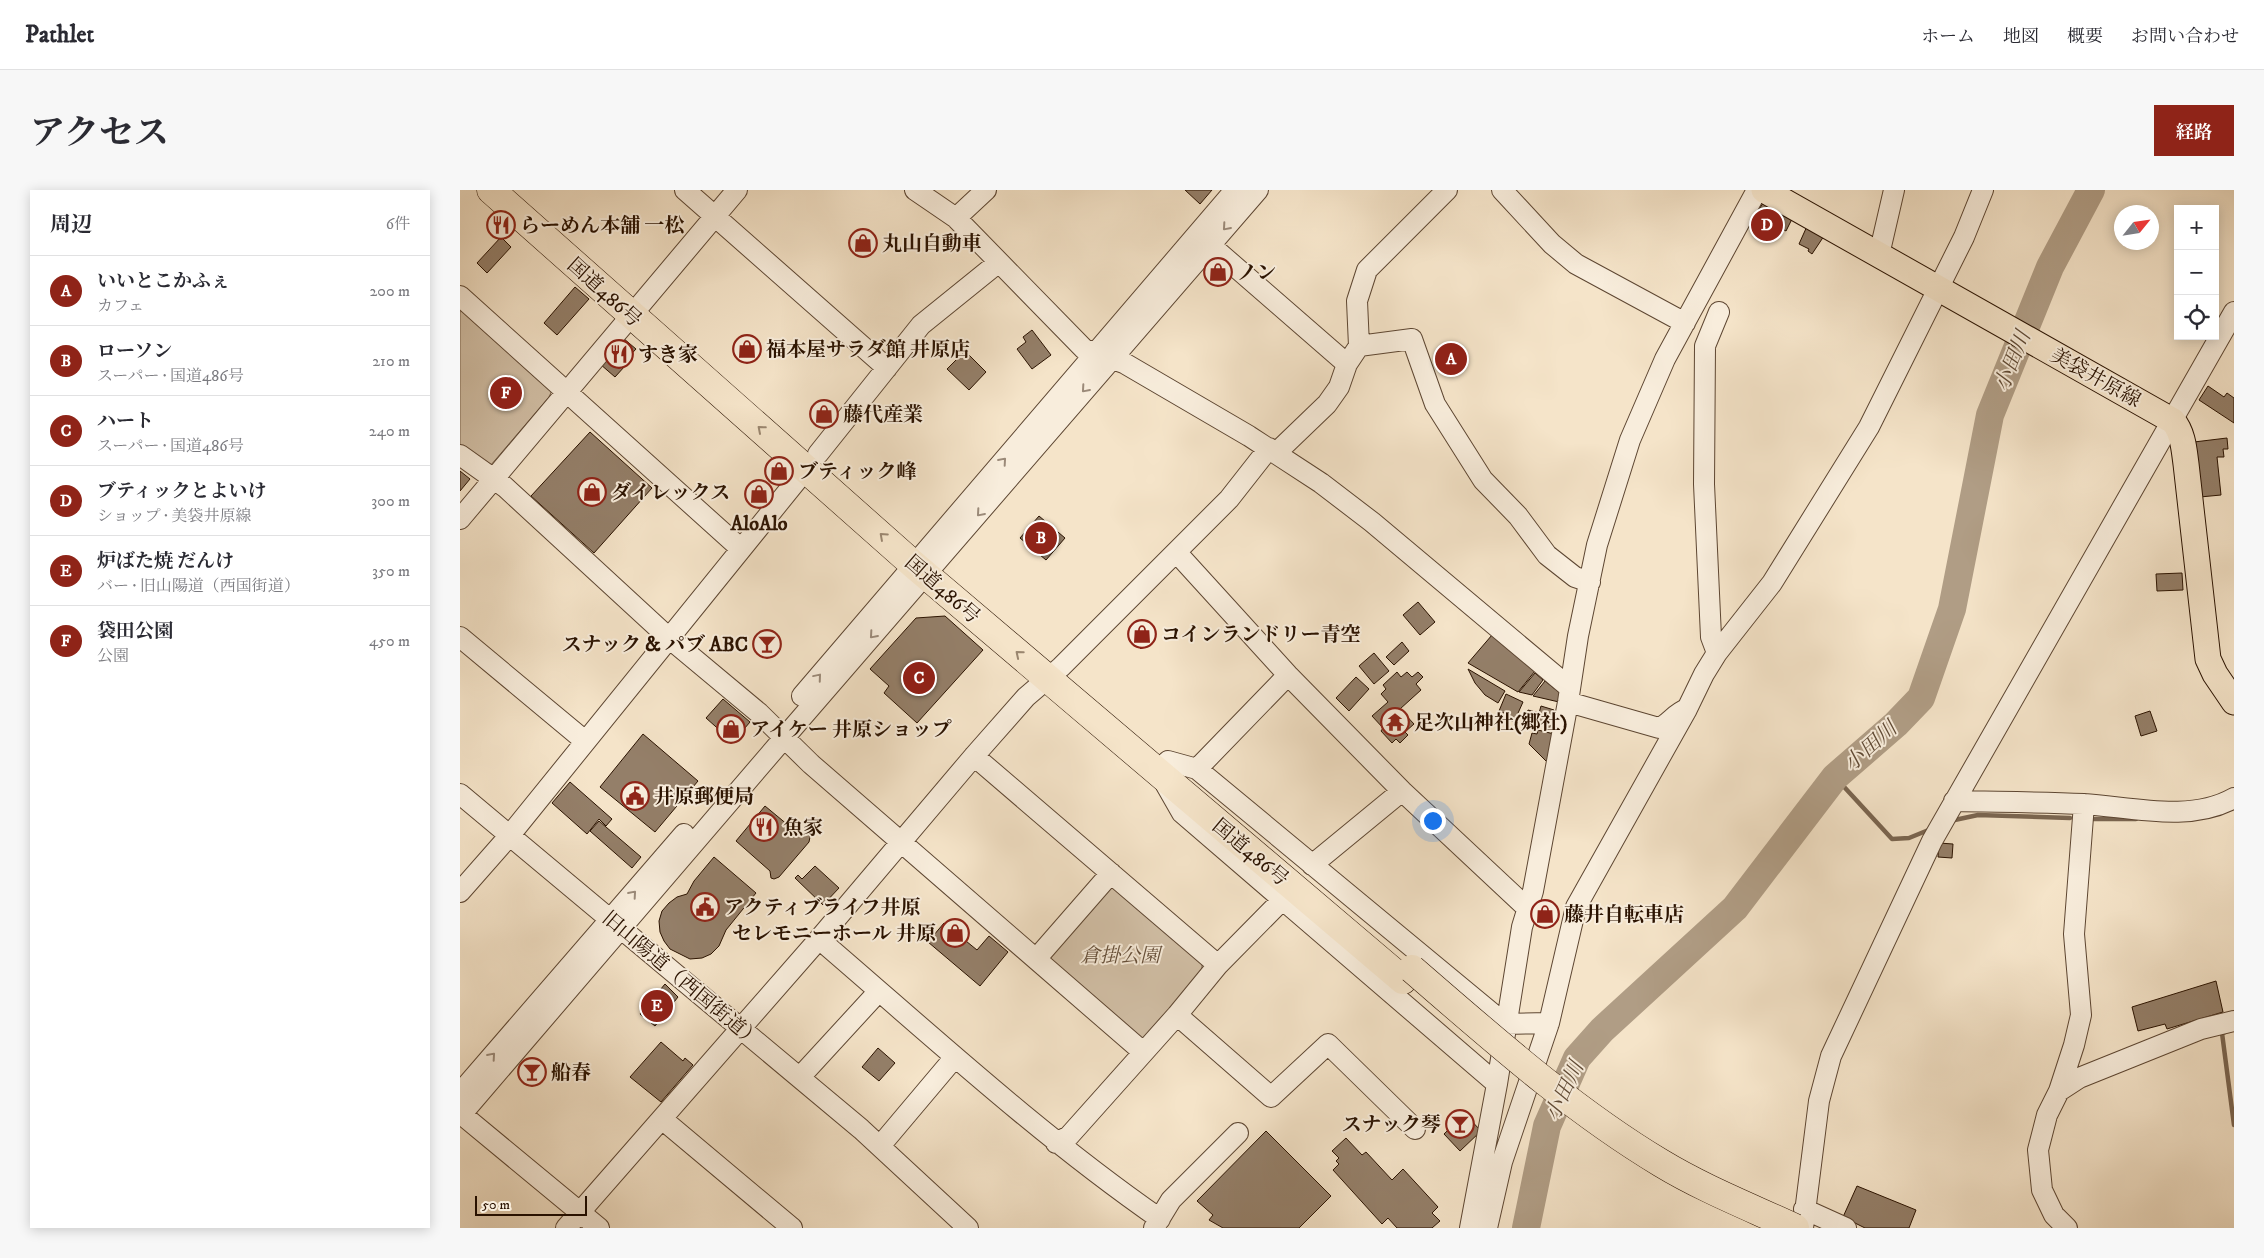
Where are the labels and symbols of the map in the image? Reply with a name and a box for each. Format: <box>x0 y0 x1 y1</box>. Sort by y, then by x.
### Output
north arrow <box>2114 205 2159 250</box>
pin: D <box>1751 206 1783 244</box>
restaurant icon: らーめん本舗 一松 <box>486 210 516 240</box>
place label: らーめん本舗 一松 <box>520 214 684 239</box>
one-way arrow <box>1224 221 1232 230</box>
shop icon: 丸山自動車 <box>848 228 878 258</box>
place label: 丸山自動車 <box>882 232 982 257</box>
street label: 国道486号 <box>561 253 647 333</box>
shop icon: ノン <box>1203 257 1233 287</box>
place label: ノン <box>1237 261 1276 286</box>
water label: 小田川 <box>1989 325 2038 395</box>
shop icon: 福本屋サラダ館 井原店 <box>732 334 762 364</box>
place label: 福本屋サラダ館 井原店 <box>766 338 970 363</box>
restaurant icon: すき家 <box>604 339 634 369</box>
pin: A <box>1435 340 1467 378</box>
place label: すき家 <box>638 343 698 368</box>
street label: 美袋井原線 <box>2045 343 2145 413</box>
pin: F <box>490 374 522 412</box>
one-way arrow <box>1082 384 1091 393</box>
shop icon: 藤代産業 <box>809 399 839 429</box>
place label: 藤代産業 <box>843 403 923 428</box>
one-way arrow <box>757 426 766 435</box>
shop icon: ブティック峰 <box>764 456 794 486</box>
one-way arrow <box>997 457 1006 466</box>
place label: ブティック峰 <box>798 460 916 485</box>
shop icon: ダイレックス <box>577 477 607 507</box>
shop icon: AloAlo <box>744 479 774 509</box>
place label: ダイレックス <box>611 481 730 506</box>
one-way arrow <box>976 507 985 516</box>
place label: AloAlo <box>730 512 788 537</box>
pin: B <box>1025 519 1057 557</box>
one-way arrow <box>879 533 888 542</box>
street label: 国道486号 <box>899 551 985 630</box>
shop icon: コインランドリー青空 <box>1127 619 1157 649</box>
place label: コインランドリー青空 <box>1161 623 1360 648</box>
bar icon: スナック & パブ ABC <box>752 629 782 659</box>
one-way arrow <box>870 630 879 639</box>
place label: スナック & パブ ABC <box>562 633 748 658</box>
one-way arrow <box>1016 651 1025 659</box>
pin: C <box>903 659 935 697</box>
one-way arrow <box>812 674 821 683</box>
temple icon: 足次山神社(郷社) <box>1380 707 1410 737</box>
place label: 足次山神社(郷社) <box>1414 711 1568 736</box>
shop icon: アイケー 井原ショップ <box>716 714 746 744</box>
water label: 小田川 <box>1839 715 1904 777</box>
place label: アイケー 井原ショップ <box>750 718 952 743</box>
public building icon: 井原郵便局 <box>620 781 650 811</box>
place label: 井原郵便局 <box>654 785 754 810</box>
your location <box>1420 808 1446 834</box>
restaurant icon: 魚家 <box>749 812 779 842</box>
street label: 国道486号 <box>1207 814 1293 892</box>
place label: 魚家 <box>783 816 823 841</box>
one-way arrow <box>627 890 636 899</box>
public building icon: アクティブライフ井原 <box>690 892 720 922</box>
place label: アクティブライフ井原 <box>724 896 921 921</box>
shop icon: 藤井自転車店 <box>1530 899 1560 929</box>
place label: 藤井自転車店 <box>1564 903 1684 928</box>
street label: 旧山陽道（西国街道） <box>596 906 766 1054</box>
shop icon: セレモニーホール 井原 <box>940 918 970 948</box>
place label: セレモニーホール 井原 <box>732 922 936 947</box>
park label: 倉掛公園 <box>1080 944 1163 969</box>
pin: E <box>641 987 673 1025</box>
one-way arrow <box>486 1053 495 1062</box>
water label: 小田川 <box>1540 1056 1591 1125</box>
bar icon: 船春 <box>517 1057 547 1087</box>
place label: 船春 <box>551 1061 591 1086</box>
bar icon: スナック琴 <box>1445 1109 1475 1139</box>
place label: スナック琴 <box>1342 1113 1441 1138</box>
scale bar <box>475 1193 588 1216</box>

